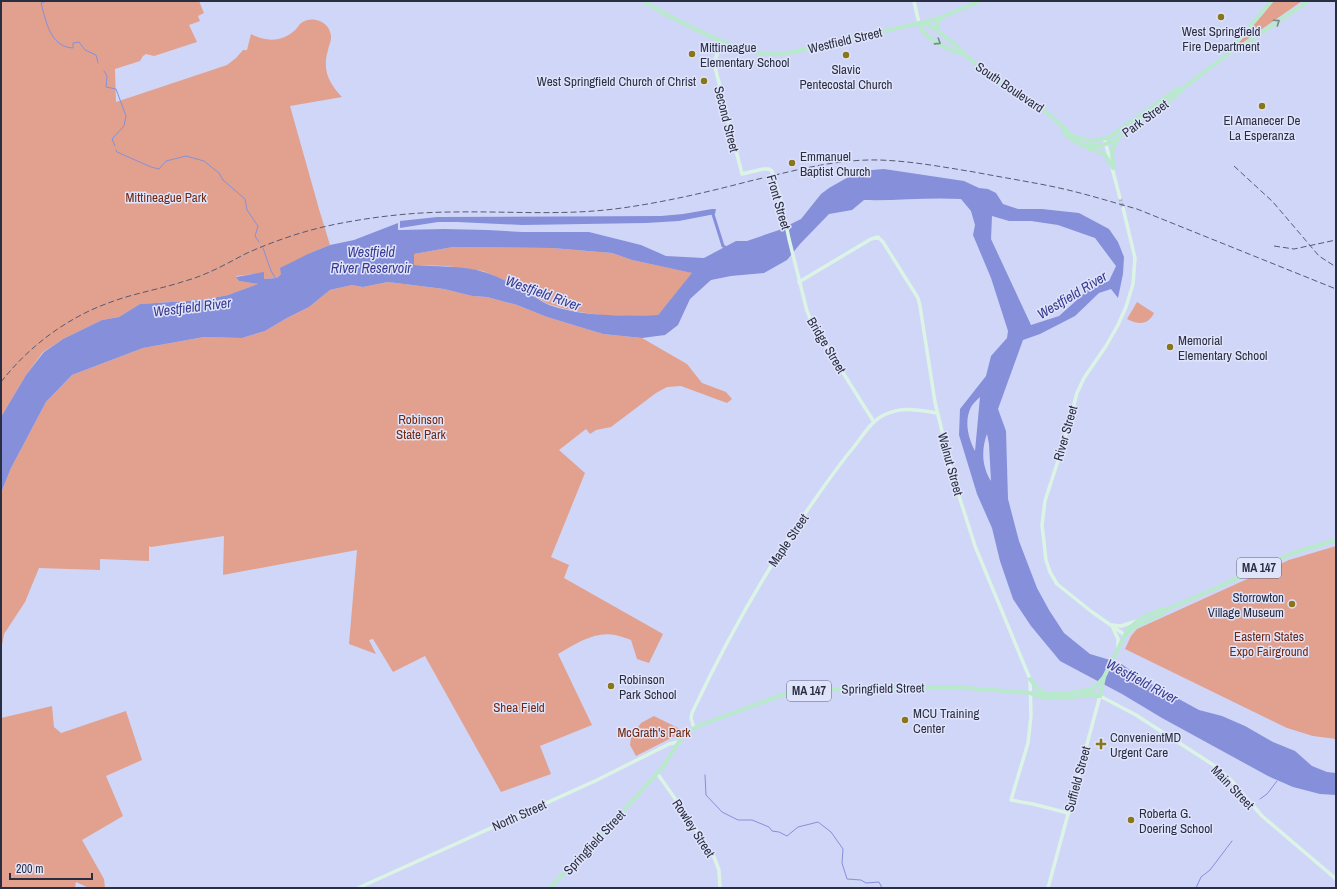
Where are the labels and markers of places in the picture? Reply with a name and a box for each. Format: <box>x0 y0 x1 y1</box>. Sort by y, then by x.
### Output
marker: West Springfield Fire Department <box>1216 12 1226 22</box>
place label: West Springfield Fire Department <box>1182 23 1260 55</box>
place label: Mittineague Elementary School <box>700 39 789 71</box>
marker: Mittineague Elementary School <box>687 49 697 59</box>
marker: Slavic Pentecostal Church <box>841 50 851 60</box>
place label: Slavic Pentecostal Church <box>799 61 893 93</box>
place label: West Springfield Church of Christ <box>537 73 696 90</box>
marker: West Springfield Church of Christ <box>699 76 709 86</box>
marker: El Amanecer De La Esperanza <box>1257 101 1267 111</box>
place label: El Amanecer De La Esperanza <box>1223 112 1301 144</box>
place label: Emmanuel Baptist Church <box>800 148 871 180</box>
marker: Emmanuel Baptist Church <box>787 158 797 168</box>
place label: Memorial Elementary School <box>1178 332 1267 364</box>
marker: Memorial Elementary School <box>1165 342 1175 352</box>
place label: Storrowton Village Museum <box>1208 589 1284 621</box>
marker: Storrowton Village Museum <box>1287 599 1297 609</box>
place label: Robinson Park School <box>619 671 676 703</box>
marker: Robinson Park School <box>606 681 616 691</box>
place label: MCU Training Center <box>913 705 979 737</box>
marker: MCU Training Center <box>900 715 910 725</box>
place label: ConvenientMD Urgent Care <box>1110 729 1181 761</box>
marker: ConvenientMD Urgent Care <box>1095 738 1107 750</box>
place label: Roberta G. Doering School <box>1139 805 1212 837</box>
marker: Roberta G. Doering School <box>1126 815 1136 825</box>

